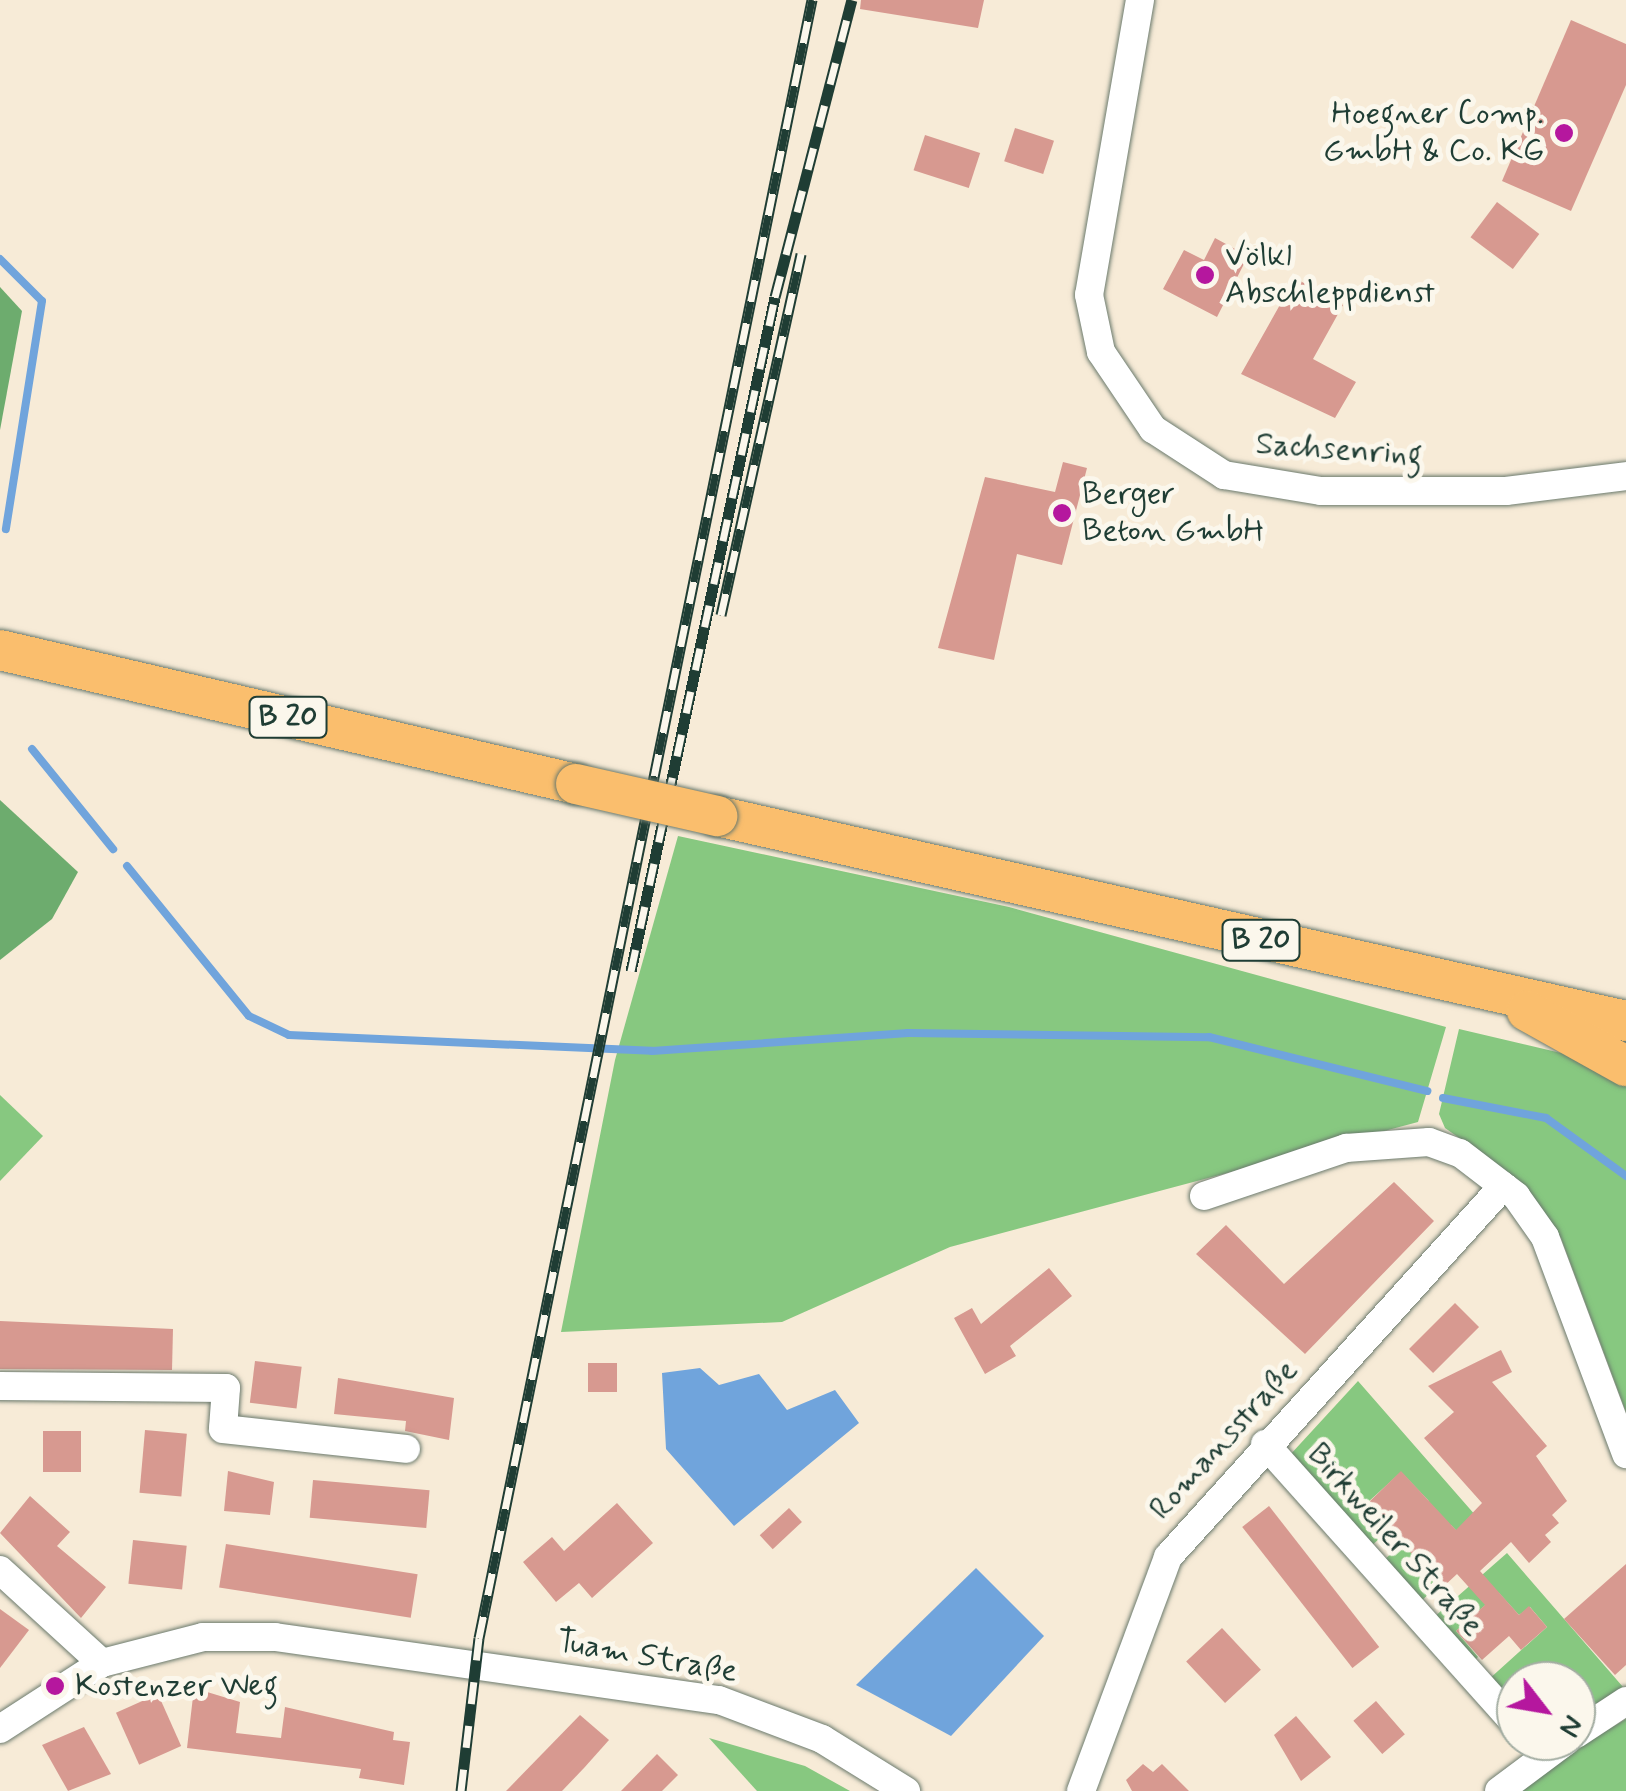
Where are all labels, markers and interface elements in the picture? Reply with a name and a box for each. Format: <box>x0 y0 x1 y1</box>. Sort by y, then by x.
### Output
place label: Hoegner Comp. GmbH & Co. KG <box>1323 96 1544 171</box>
marker: Hoegner Comp. GmbH & Co. KG <box>1553 122 1575 144</box>
place label: Völkl Abschleppdienst <box>1225 238 1435 313</box>
marker: Völkl Abschleppdienst <box>1194 264 1216 286</box>
street label: Sachsenring <box>1254 425 1424 475</box>
place label: Berger Beton GmbH <box>1082 476 1264 551</box>
marker: Berger Beton GmbH <box>1051 502 1073 524</box>
road number: B 20 <box>248 692 328 742</box>
road number: B 20 <box>1221 915 1301 965</box>
street label: Romansstraße <box>1142 1352 1306 1528</box>
street label: Birkweiler Straße <box>1300 1438 1490 1642</box>
street label: Tuam Straße <box>556 1623 738 1691</box>
north arrow <box>1496 1661 1596 1761</box>
place label: Kostenzer Weg <box>75 1667 279 1705</box>
marker: Kostenzer Weg <box>44 1675 66 1697</box>
text: N <box>1550 1708 1591 1743</box>

